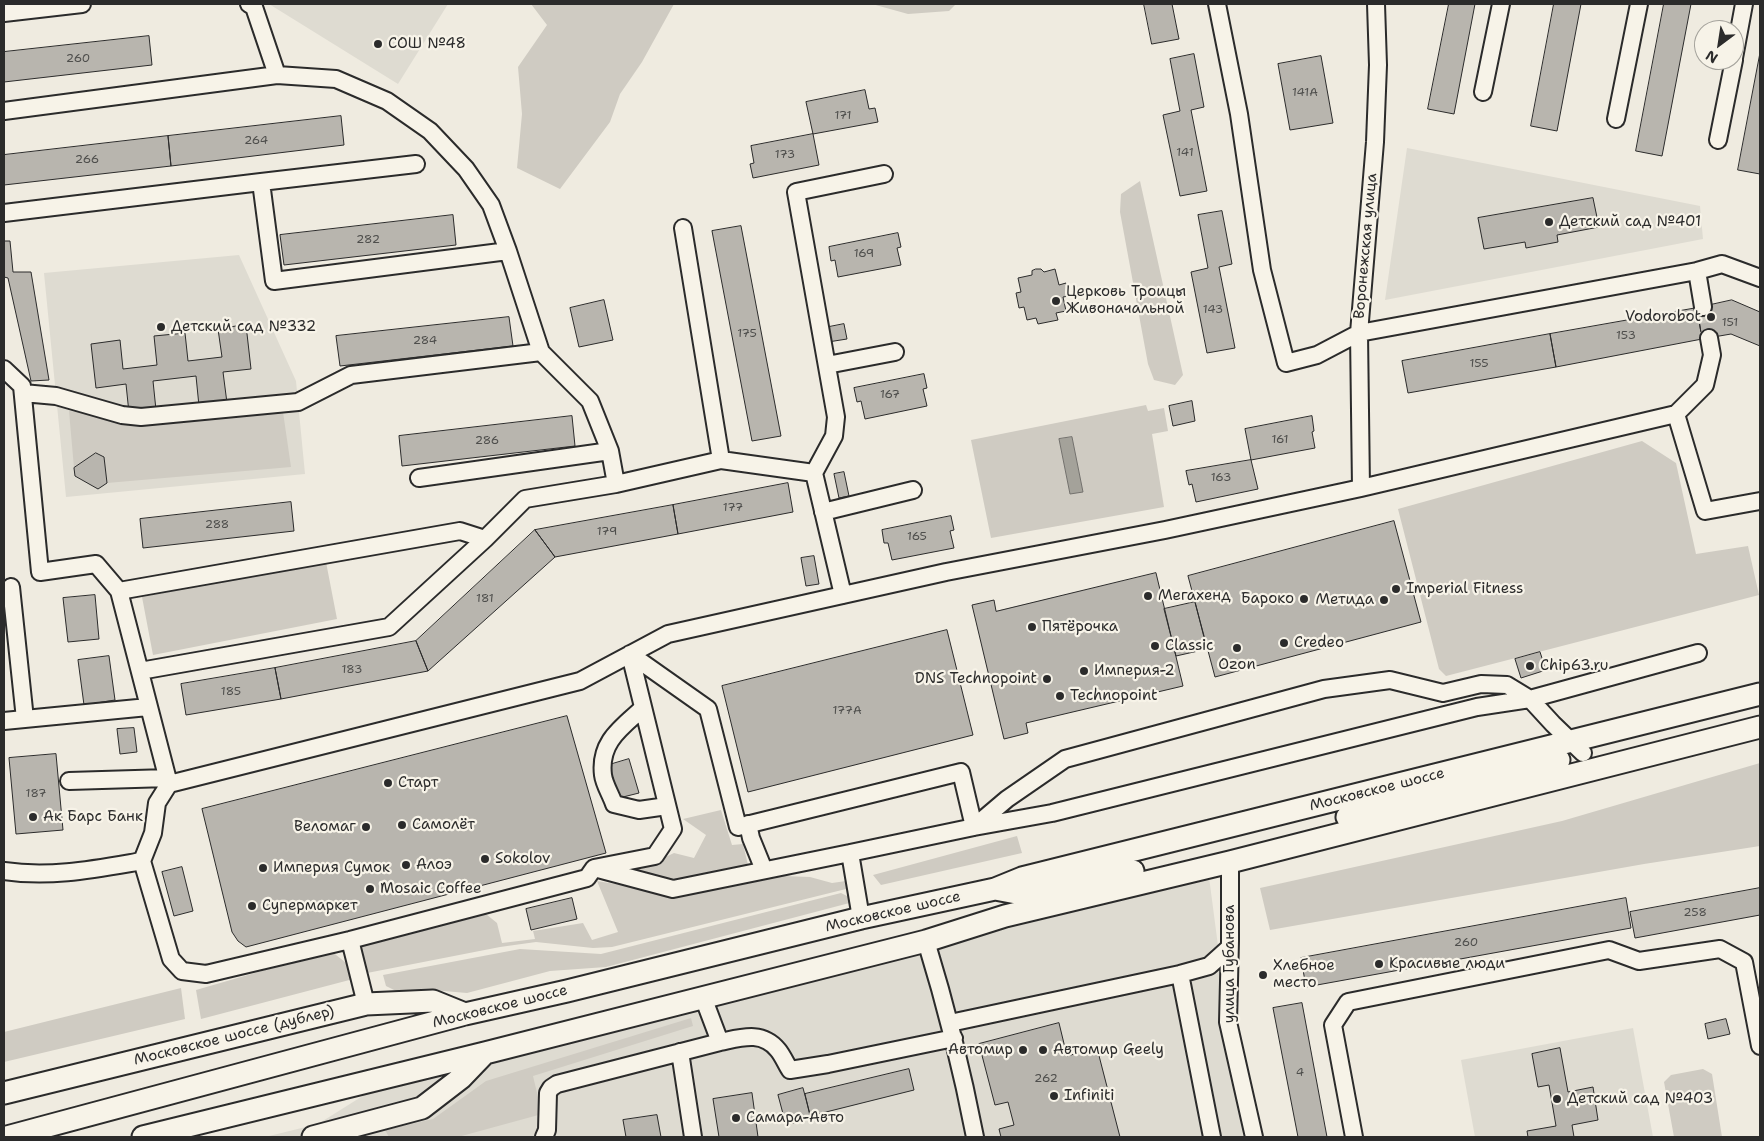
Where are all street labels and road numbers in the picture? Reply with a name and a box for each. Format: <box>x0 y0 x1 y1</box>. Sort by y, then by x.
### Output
street label: Воронежская улица <box>1351 172 1381 320</box>
street label: Московское шоссе <box>1308 765 1446 815</box>
street label: Московское шоссе <box>823 888 963 936</box>
street label: улица Губанова <box>1221 905 1239 1023</box>
street label: Московское шоссе <box>431 982 569 1032</box>
street label: Московское шоссе (дублер) <box>132 1002 336 1070</box>

